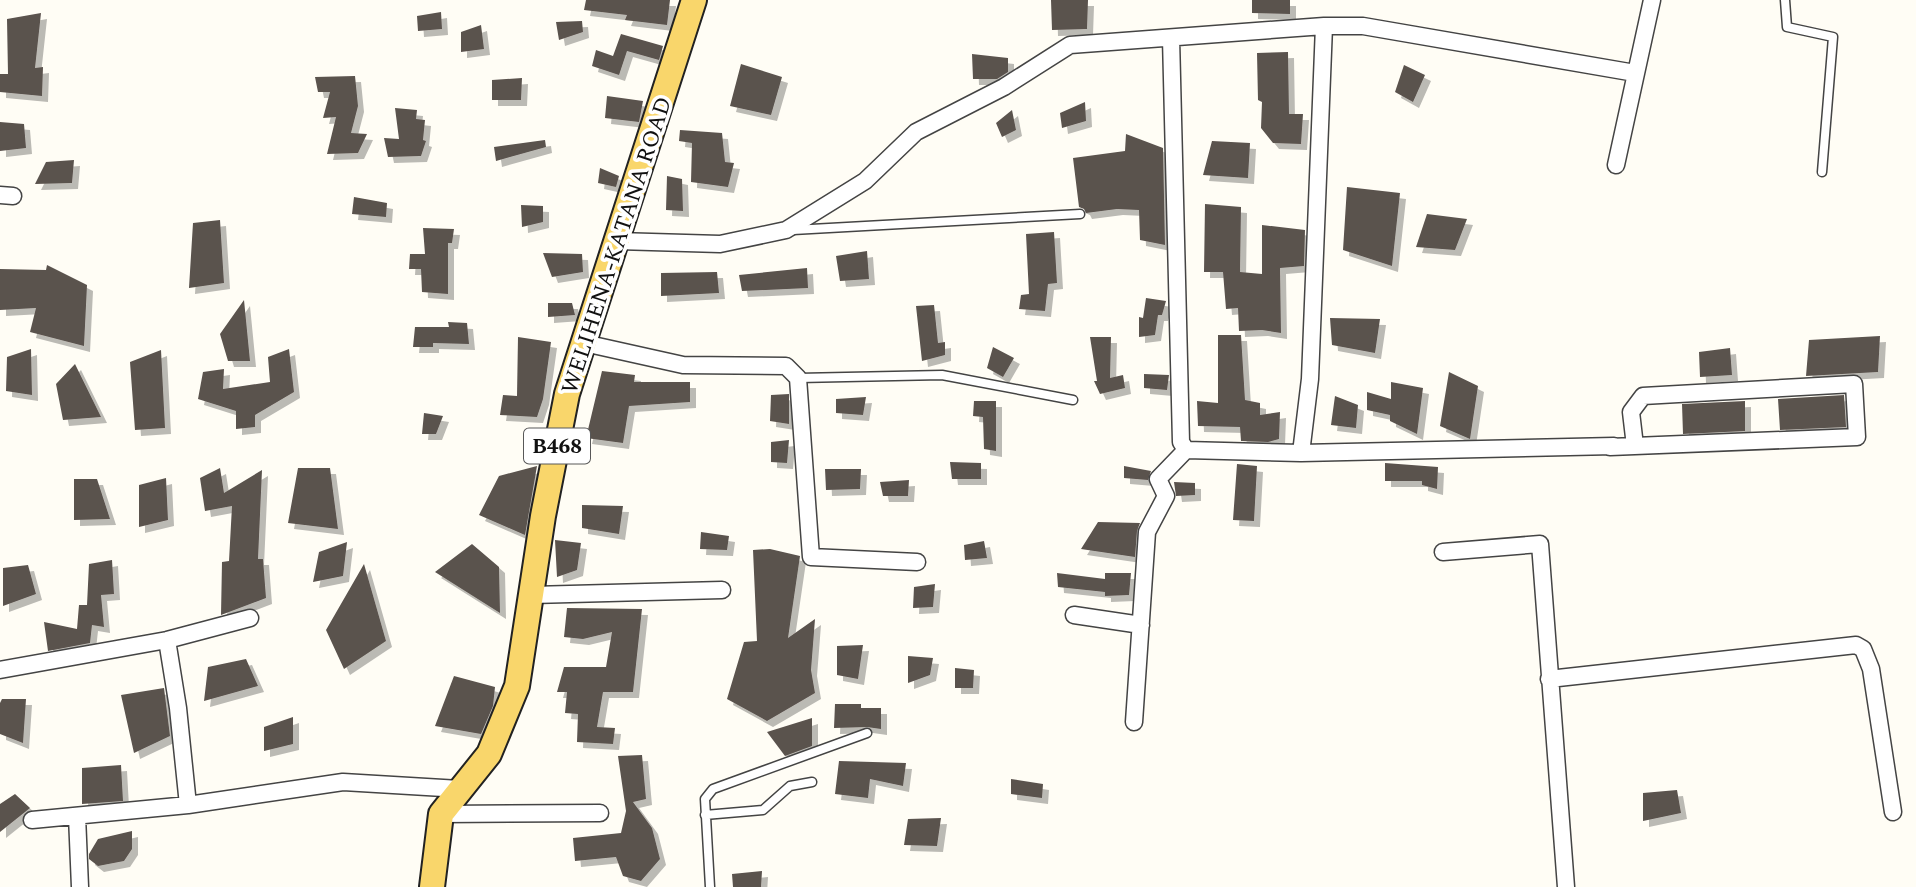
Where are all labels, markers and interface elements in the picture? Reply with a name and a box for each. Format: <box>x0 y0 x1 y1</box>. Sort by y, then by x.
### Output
street label: WELIHENA-KATANA ROAD <box>553 92 682 399</box>
road number: B468 <box>524 428 590 464</box>

